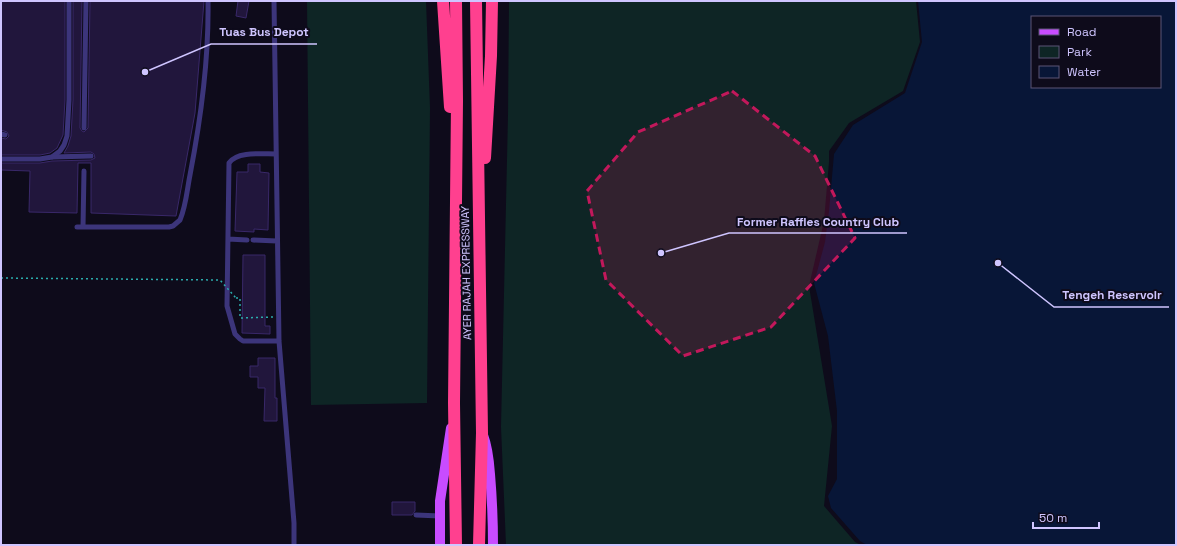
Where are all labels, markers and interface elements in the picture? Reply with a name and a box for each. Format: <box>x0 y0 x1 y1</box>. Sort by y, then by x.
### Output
legend <box>1031 16 1161 88</box>
callout: Tuas Bus Depot <box>211 20 317 44</box>
text: Tuas Bus Depot <box>219 24 309 40</box>
text: Road <box>1067 24 1096 40</box>
text: Park <box>1067 44 1092 60</box>
text: Water <box>1067 64 1101 80</box>
street label: AYER RAJAH EXPRESSWAY <box>458 205 474 340</box>
callout: Former Raffles Country Club <box>729 209 907 233</box>
text: Former Raffles Country Club <box>737 214 899 230</box>
callout: Tengeh Reservoir <box>1054 283 1169 307</box>
text: Tengeh Reservoir <box>1062 287 1162 303</box>
scale bar <box>1033 504 1099 530</box>
text: 50 m <box>1039 510 1067 526</box>

